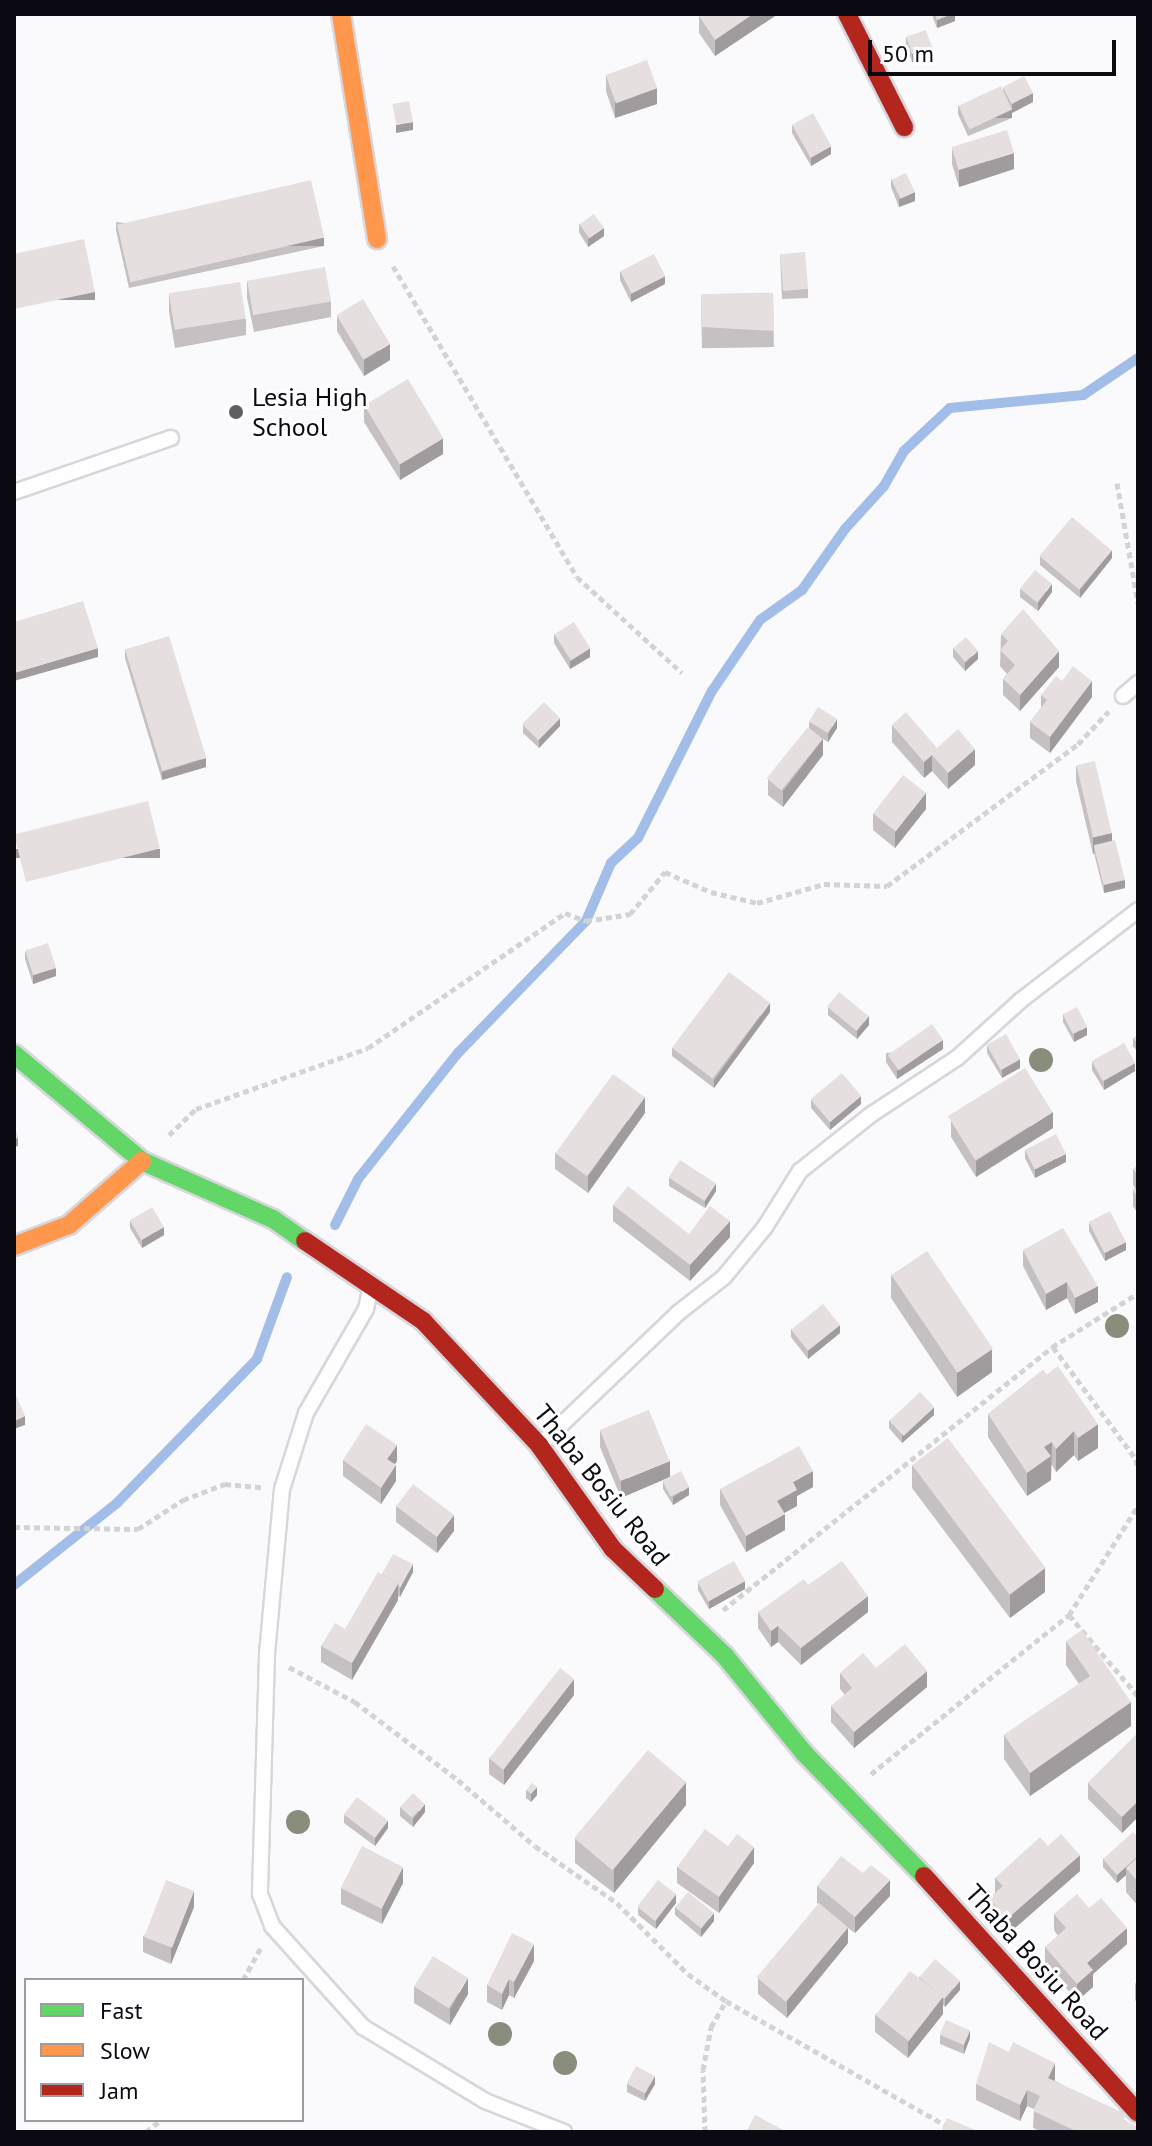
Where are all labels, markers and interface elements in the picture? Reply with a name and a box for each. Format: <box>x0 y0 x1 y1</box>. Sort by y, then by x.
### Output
scale bar <box>872 24 1120 74</box>
text: 50 m <box>882 38 934 69</box>
place label: Lesia High School <box>252 381 367 442</box>
marker: Lesia High School <box>227 403 245 421</box>
street label: Thaba Bosiu Road <box>527 1398 677 1572</box>
street label: Thaba Bosiu Road <box>959 1878 1115 2046</box>
legend <box>24 1978 304 2122</box>
text: Fast <box>100 1995 143 2026</box>
text: Slow <box>100 2035 150 2066</box>
text: Jam <box>100 2075 138 2106</box>

